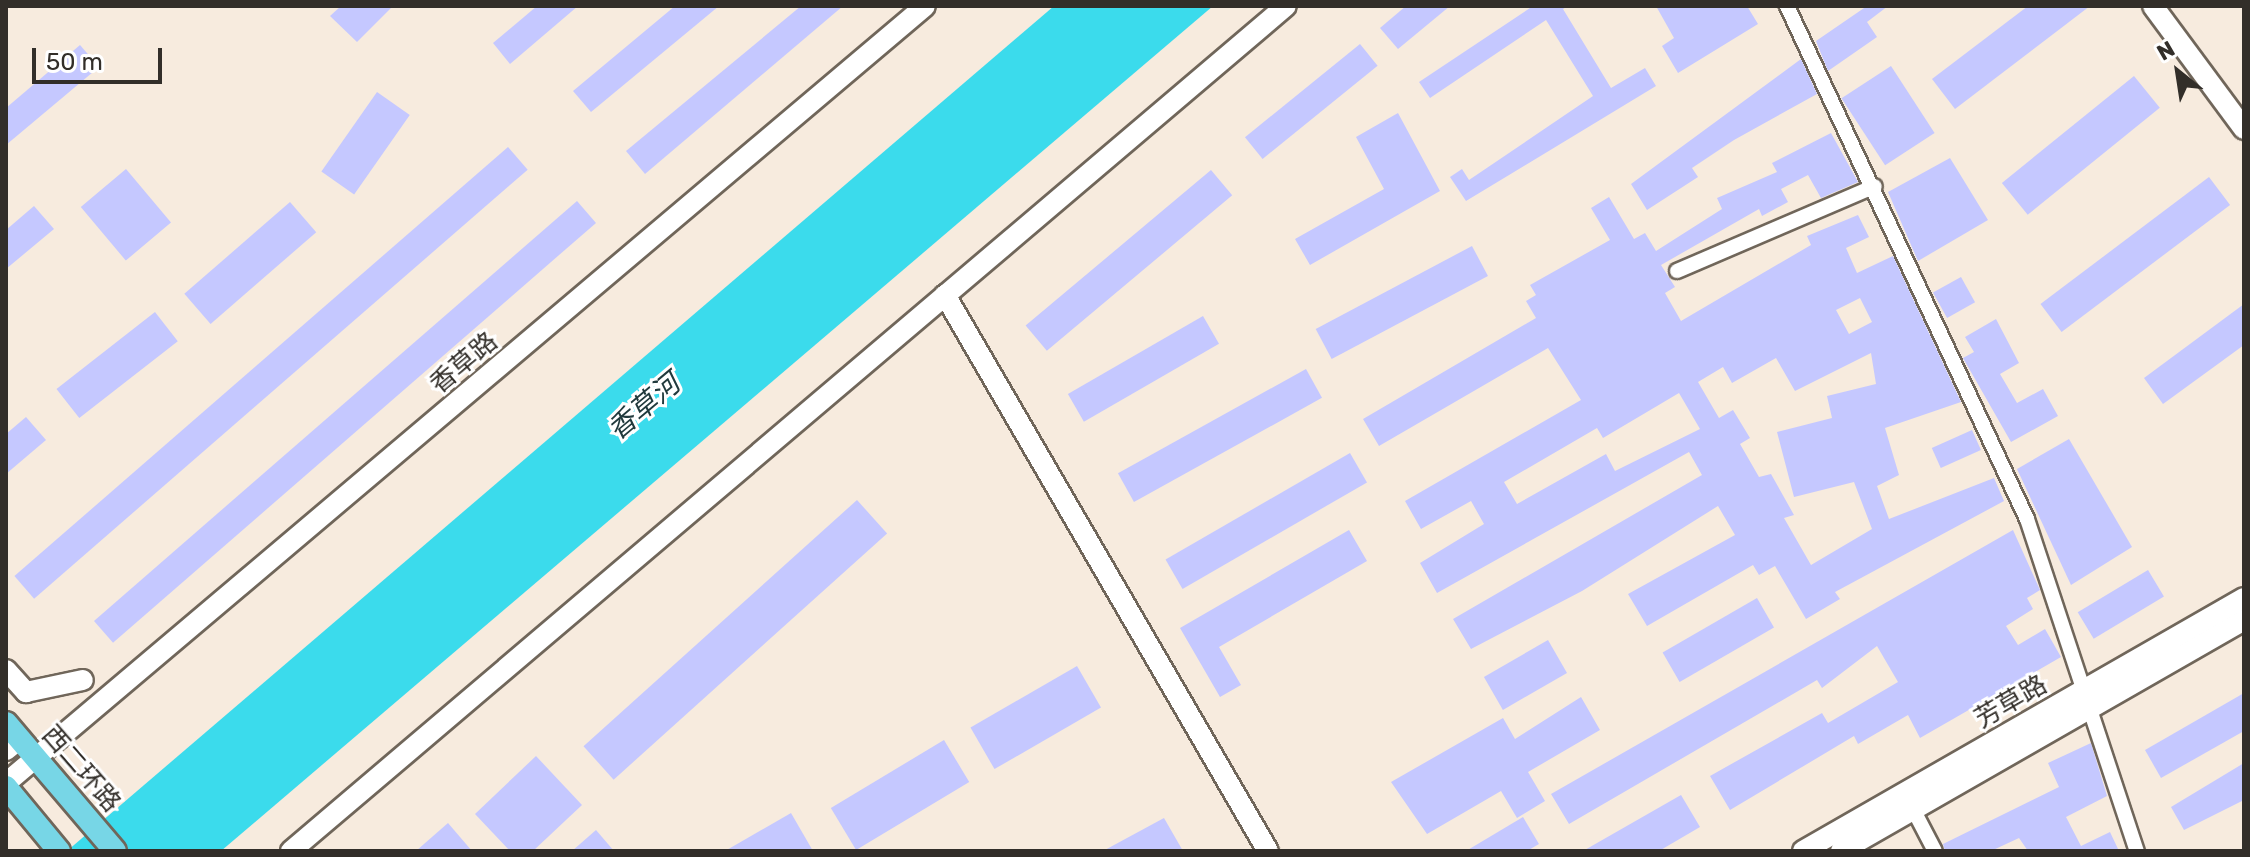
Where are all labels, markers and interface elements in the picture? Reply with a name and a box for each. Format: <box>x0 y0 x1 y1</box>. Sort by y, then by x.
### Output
scale bar <box>36 32 166 82</box>
north arrow <box>2138 32 2218 112</box>
text: N <box>2152 35 2179 66</box>
text: 50 m <box>46 48 103 76</box>
street label: 香草路 <box>424 326 504 400</box>
water label: 香草河 <box>601 367 687 447</box>
street label: 芳草路 <box>1969 669 2053 735</box>
street label: 西二环路 <box>35 720 127 818</box>

